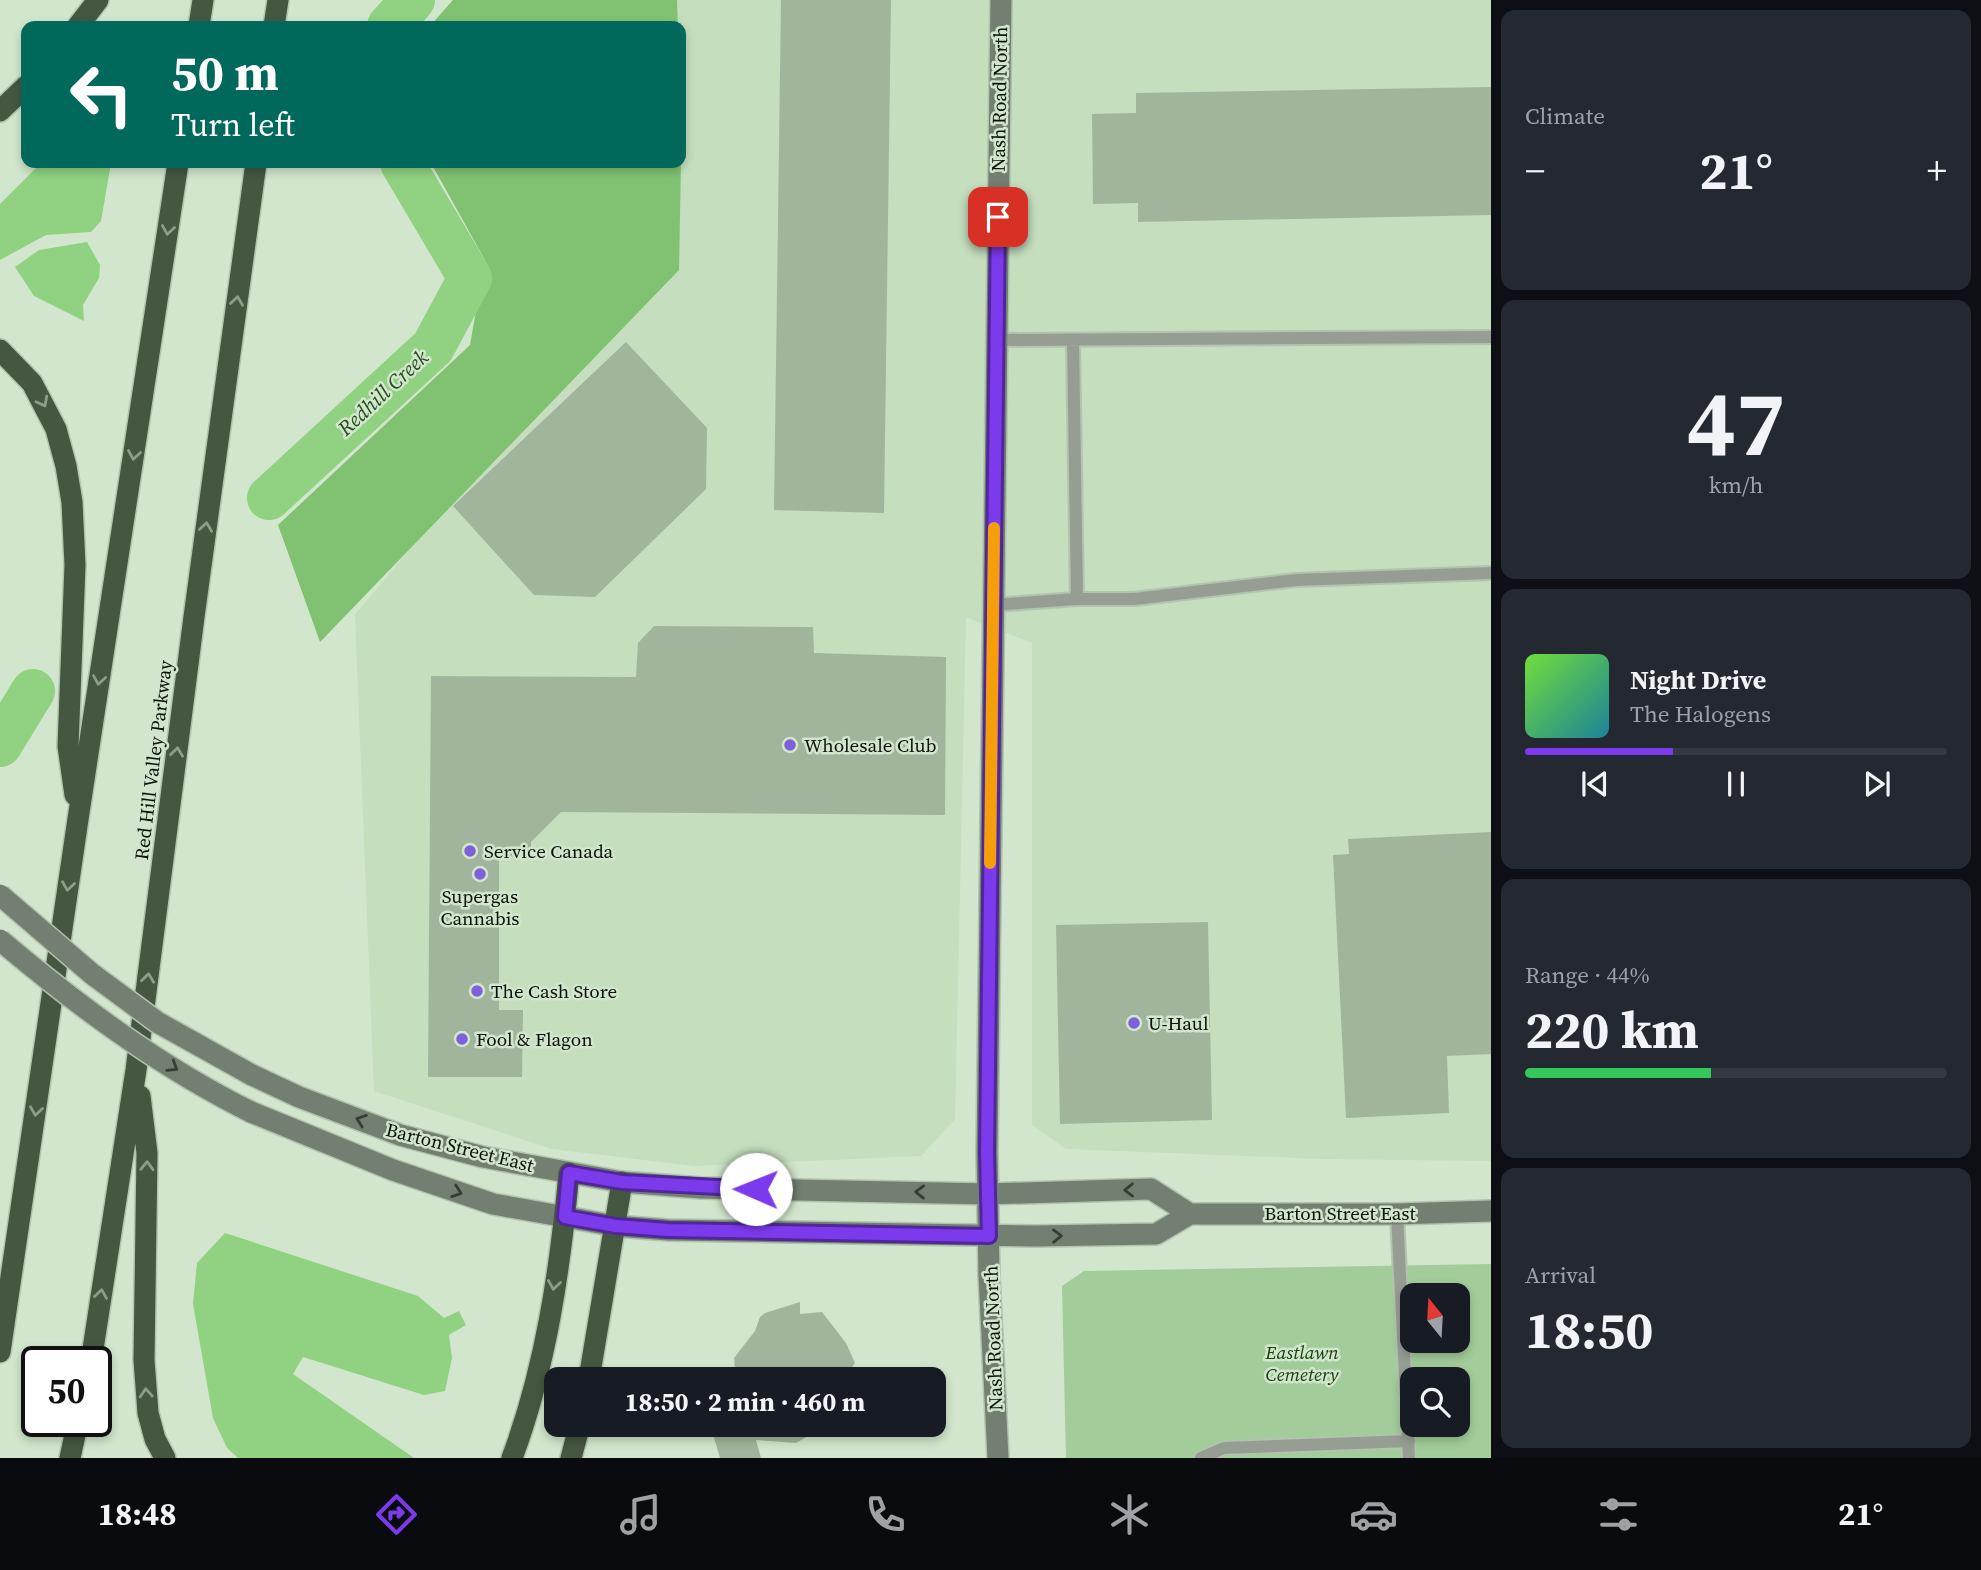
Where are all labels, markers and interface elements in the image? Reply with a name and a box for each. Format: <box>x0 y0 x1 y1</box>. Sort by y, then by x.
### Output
street label: Nash Road North <box>985 26 1013 172</box>
text: 50 m <box>171 39 279 106</box>
icon: left <box>56 49 147 140</box>
text: Climate <box>1525 100 1605 132</box>
text: Turn left <box>171 103 295 147</box>
text: 21° <box>1699 135 1773 206</box>
text: − <box>1525 145 1545 197</box>
text: + <box>1927 145 1947 197</box>
pin <box>968 187 1028 247</box>
icon: arrive <box>979 198 1017 236</box>
one-way arrow <box>161 224 176 236</box>
one-way arrow <box>229 296 244 307</box>
water label: Redhill Creek <box>330 343 434 443</box>
text: 47 <box>1687 361 1785 485</box>
one-way arrow <box>34 395 48 407</box>
one-way arrow <box>126 449 141 461</box>
text: km/h <box>1709 469 1763 501</box>
one-way arrow <box>198 521 213 533</box>
street label: Red Hill Valley Parkway <box>128 658 178 861</box>
text: Night Drive <box>1630 662 1766 698</box>
one-way arrow <box>92 674 107 686</box>
text: The Halogens <box>1630 698 1771 730</box>
place label: Wholesale Club <box>804 732 937 758</box>
marker: Wholesale Club <box>782 737 798 753</box>
one-way arrow <box>169 747 184 758</box>
icon: previous <box>1576 765 1614 803</box>
icon: pause <box>1717 765 1755 803</box>
icon: next <box>1858 765 1896 803</box>
place label: Service Canada <box>484 838 614 864</box>
marker: Service Canada <box>462 843 478 859</box>
marker: Supergas Cannabis <box>472 866 488 882</box>
one-way arrow <box>61 880 76 892</box>
place label: Supergas Cannabis <box>440 883 520 931</box>
text: Range · 44% <box>1525 959 1650 991</box>
one-way arrow <box>140 972 155 984</box>
place label: The Cash Store <box>491 978 617 1004</box>
marker: The Cash Store <box>469 983 485 999</box>
text: 220 km <box>1525 994 1699 1065</box>
place label: U-Haul <box>1148 1010 1209 1036</box>
marker: U-Haul <box>1126 1015 1142 1031</box>
place label: Fool & Flagon <box>476 1026 593 1052</box>
marker: Fool & Flagon <box>454 1031 470 1047</box>
one-way arrow <box>165 1059 178 1072</box>
one-way arrow <box>29 1106 44 1117</box>
one-way arrow <box>356 1114 368 1128</box>
street label: Barton Street East <box>383 1116 537 1178</box>
position arrow <box>719 1152 793 1226</box>
one-way arrow <box>139 1160 155 1170</box>
one-way arrow <box>1123 1182 1134 1197</box>
one-way arrow <box>451 1184 463 1198</box>
one-way arrow <box>914 1184 924 1200</box>
street label: Barton Street East <box>1264 1200 1417 1226</box>
one-way arrow <box>1052 1228 1063 1244</box>
text: Arrival <box>1525 1259 1596 1291</box>
street label: Nash Road North <box>977 1265 1009 1411</box>
one-way arrow <box>547 1279 562 1291</box>
north arrow <box>1400 1283 1470 1353</box>
map controls <box>1400 1283 1470 1437</box>
one-way arrow <box>93 1288 108 1300</box>
text: 18:50 <box>1525 1294 1653 1365</box>
park label: Eastlawn Cemetery <box>1264 1339 1340 1387</box>
speed limit sign: 50 <box>21 1346 112 1437</box>
button: search <box>1400 1367 1470 1437</box>
text: 18:50 · 2 min · 460 m <box>625 1384 865 1420</box>
one-way arrow <box>139 1387 154 1398</box>
icon: directions <box>372 1490 421 1539</box>
icon: music <box>616 1490 665 1539</box>
icon: phone <box>861 1490 910 1539</box>
icon: climate <box>1105 1490 1154 1539</box>
icon: car <box>1349 1490 1398 1539</box>
icon: filters <box>1594 1490 1643 1539</box>
text: 18:48 <box>98 1492 177 1536</box>
text: 21° <box>1838 1492 1883 1536</box>

